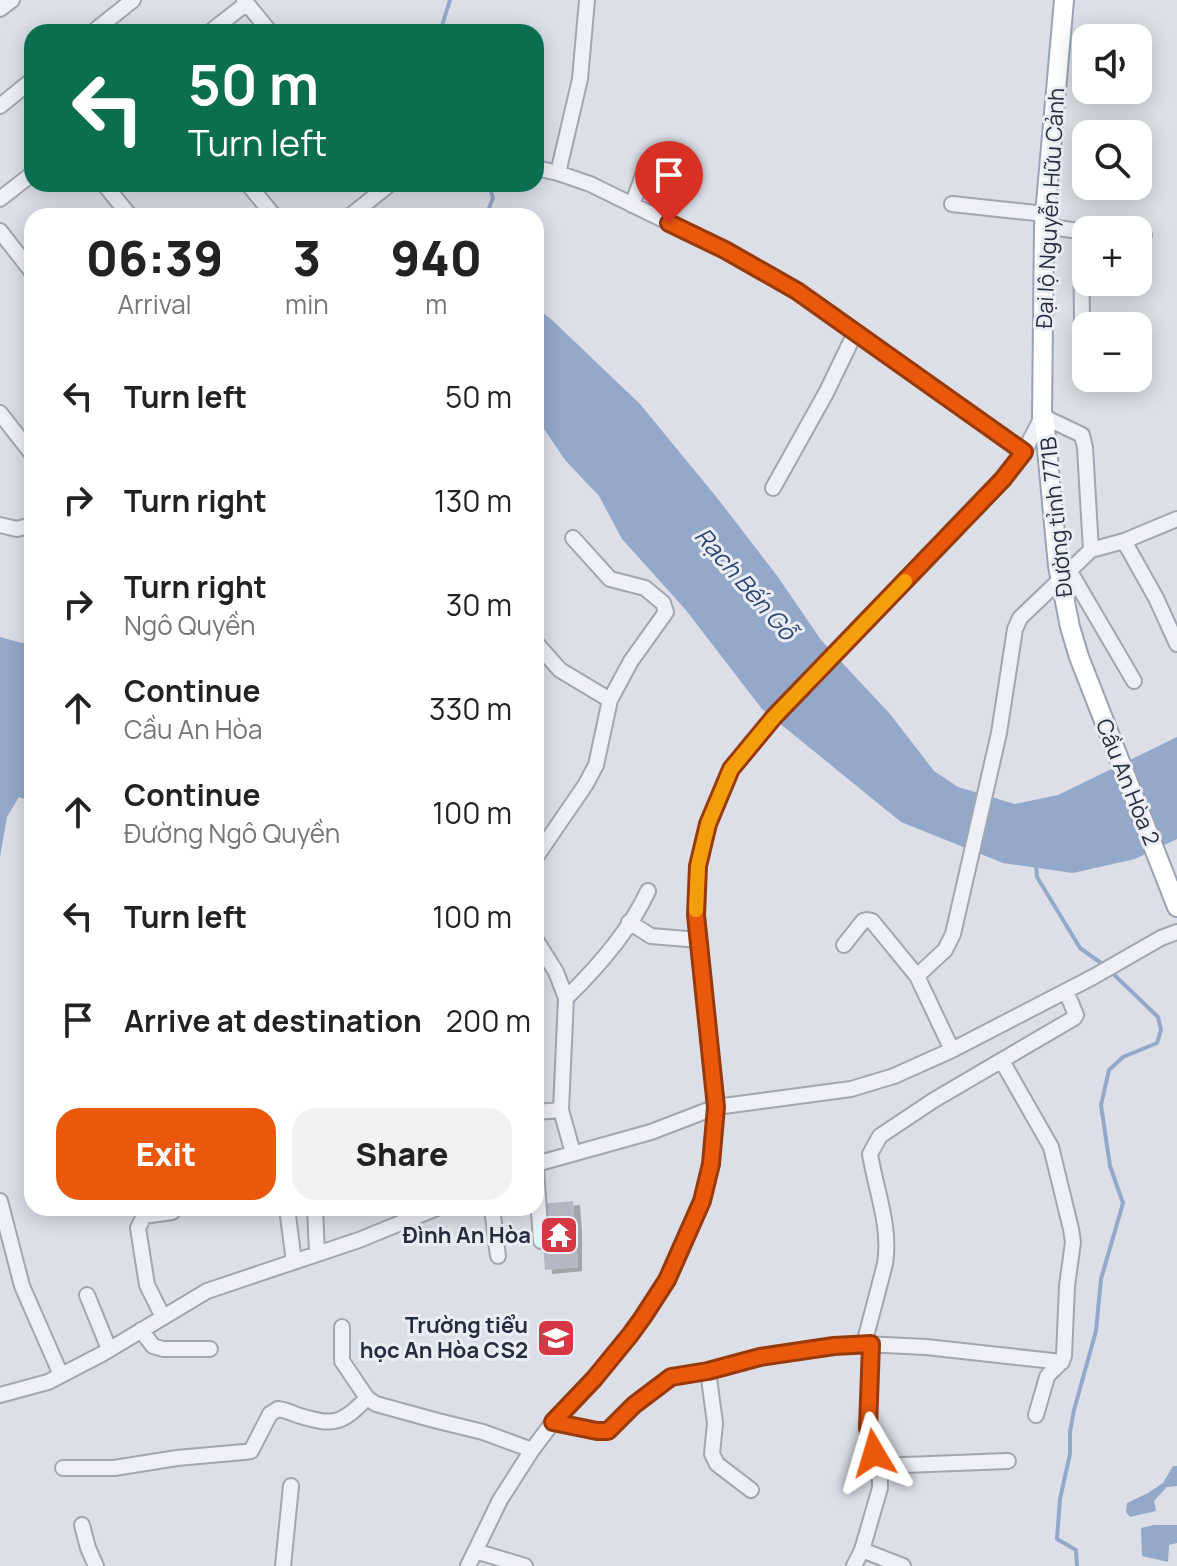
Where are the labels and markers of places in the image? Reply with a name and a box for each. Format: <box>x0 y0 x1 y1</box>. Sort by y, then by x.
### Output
pin <box>635 141 703 223</box>
temple icon: Đình An Hòa <box>538 1214 580 1256</box>
place label: Đình An Hòa <box>402 1220 531 1250</box>
place label: Trường tiểu học An Hòa CS2 <box>360 1310 528 1365</box>
school or university icon: Trường tiểu học An Hòa CS2 <box>535 1317 577 1359</box>

